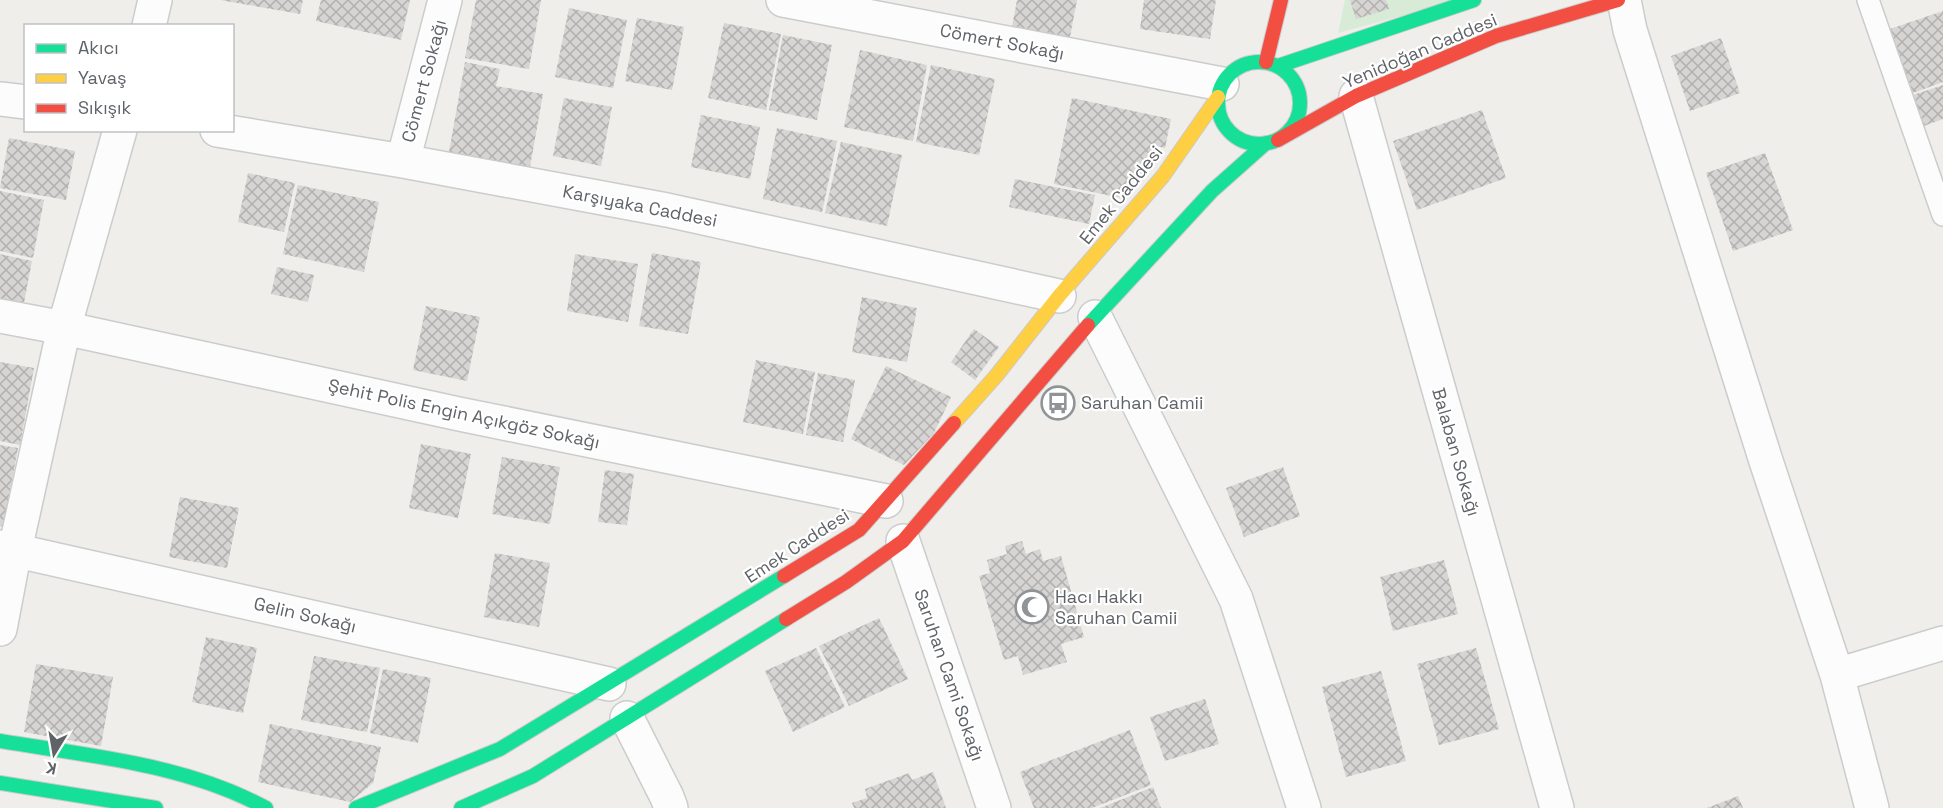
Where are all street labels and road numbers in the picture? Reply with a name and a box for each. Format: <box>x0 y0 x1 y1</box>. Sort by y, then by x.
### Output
street label: Yenidoğan Caddesi <box>1339 8 1500 93</box>
street label: Cömert Sokağı <box>396 17 451 145</box>
street label: Cömert Sokağı <box>938 18 1066 65</box>
street label: Emek Caddesi <box>1074 141 1167 249</box>
street label: Karşıyaka Caddesi <box>561 179 719 232</box>
street label: Şehit Polis Engin Açıkgöz Sokağı <box>326 373 602 454</box>
street label: Balaban Sokağı <box>1427 385 1486 519</box>
street label: Emek Caddesi <box>740 503 853 588</box>
street label: Saruhan Cami Sokağı <box>909 586 990 764</box>
street label: Gelin Sokağı <box>252 592 359 637</box>

